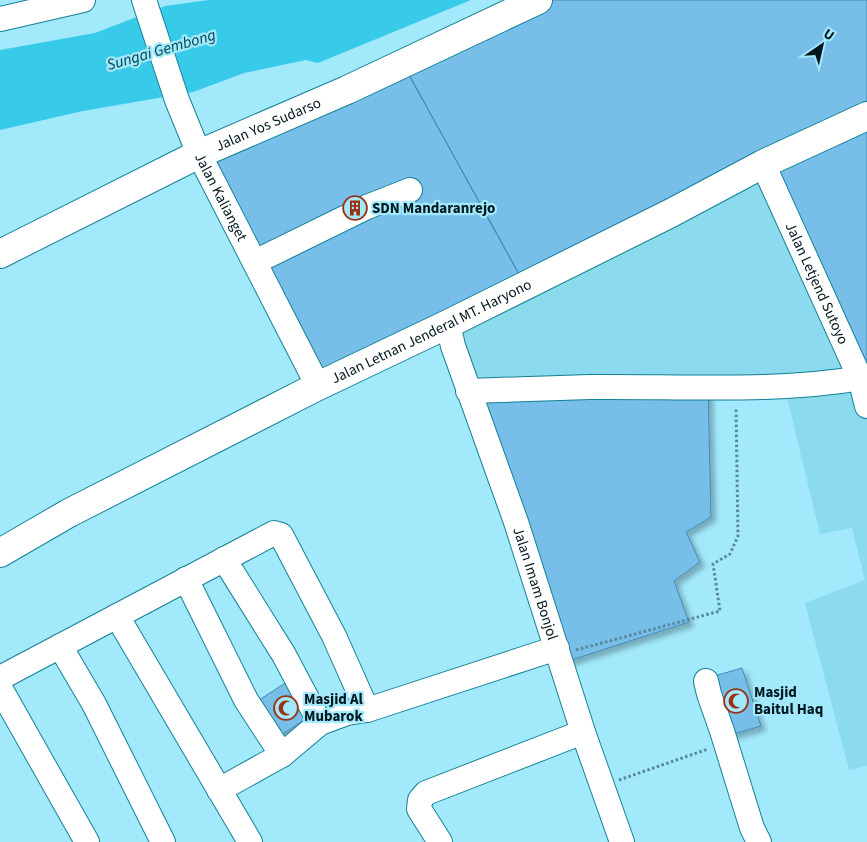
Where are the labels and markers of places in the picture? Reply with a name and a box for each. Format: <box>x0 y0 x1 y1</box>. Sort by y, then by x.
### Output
building icon: SDN Mandaranrejo <box>342 195 368 221</box>
place label: SDN Mandaranrejo <box>372 198 495 219</box>
place label: Masjid Baitul Haq <box>754 682 823 720</box>
mosque icon: Masjid Baitul Haq <box>723 688 749 714</box>
place label: Masjid Al Mubarok <box>304 689 363 727</box>
mosque icon: Masjid Al Mubarok <box>273 695 299 721</box>

